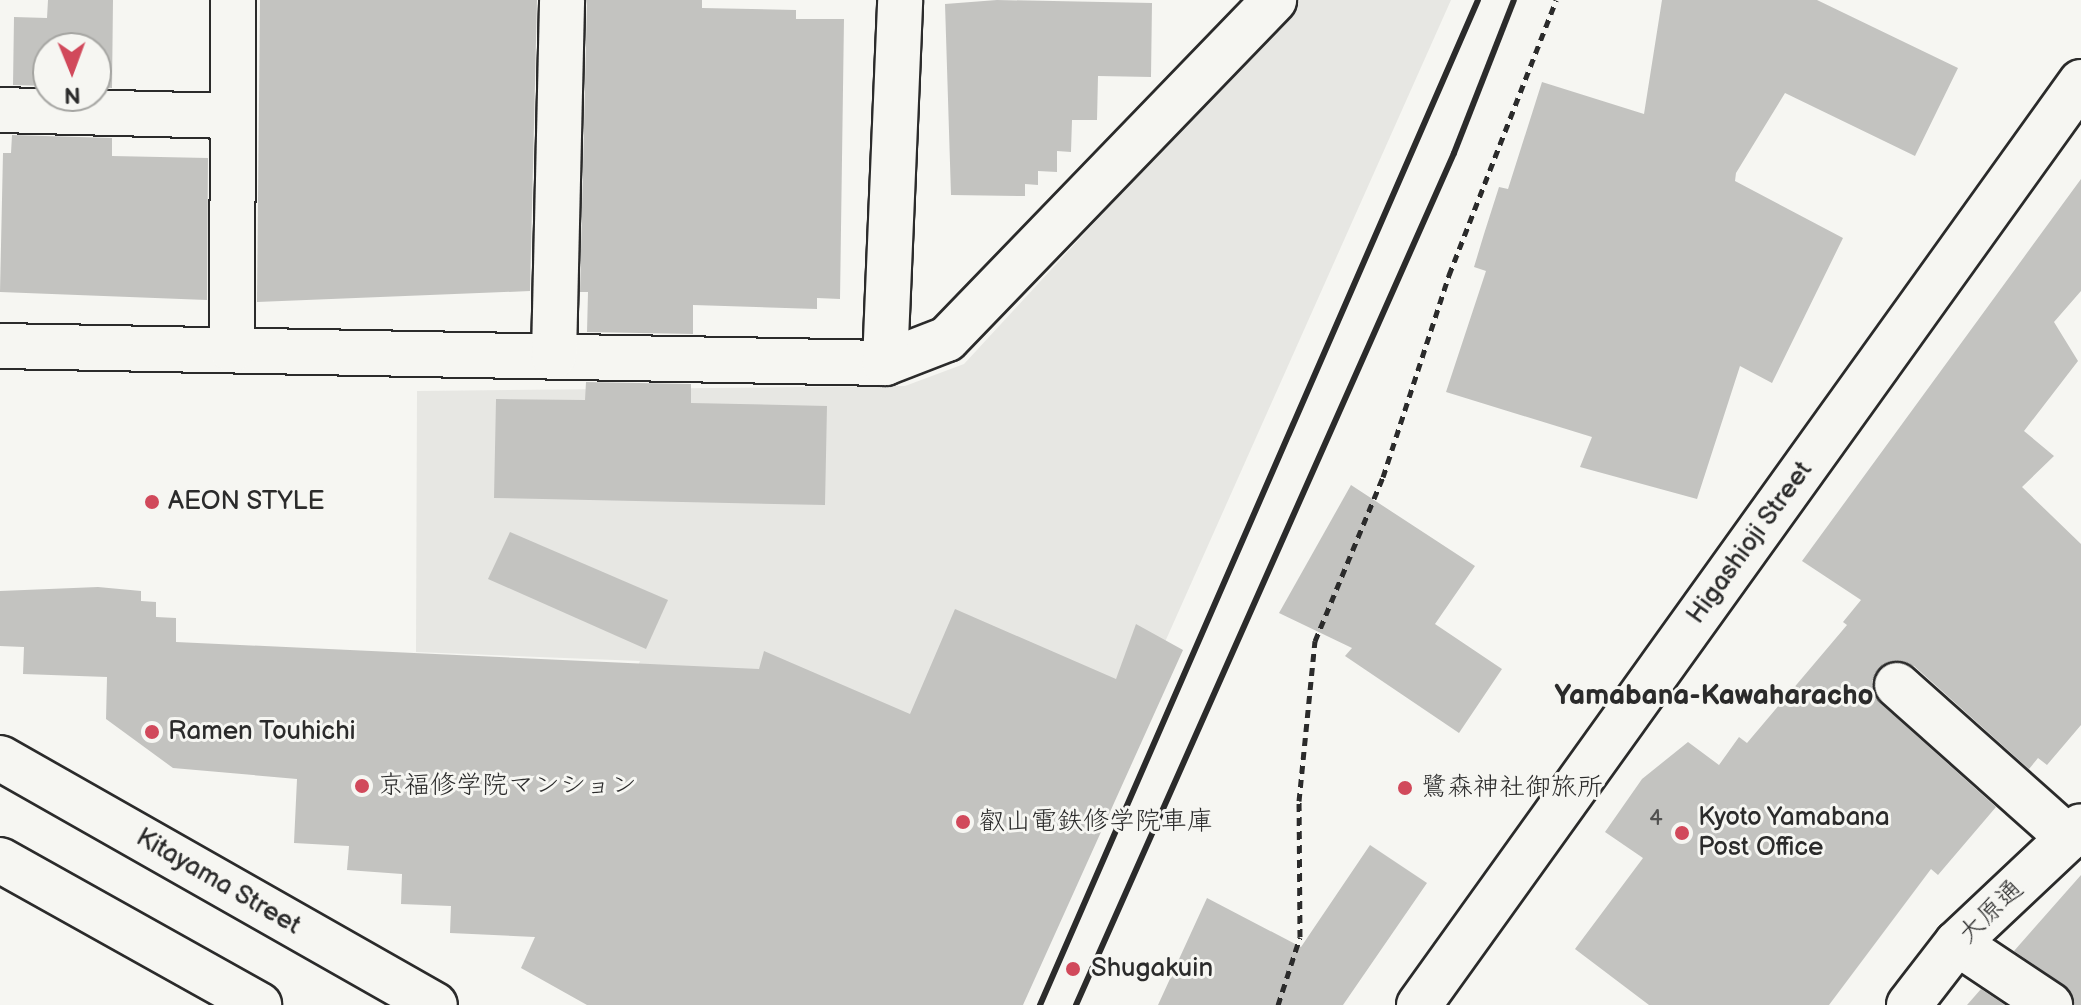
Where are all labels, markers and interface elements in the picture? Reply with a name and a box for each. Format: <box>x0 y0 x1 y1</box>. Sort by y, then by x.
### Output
north arrow <box>32 32 112 112</box>
text: N <box>64 81 81 108</box>
street label: Higashioji Street <box>1681 456 1819 630</box>
place label: AEON STYLE <box>168 486 325 518</box>
marker: AEON STYLE <box>143 493 161 511</box>
district label: Yamabana-Kawaharacho <box>1555 679 1873 713</box>
place label: Ramen Touhichi <box>168 716 356 748</box>
marker: Ramen Touhichi <box>143 723 161 741</box>
place label: 京福修学院マンション <box>378 770 638 802</box>
place label: 鷺森神社御旅所 <box>1421 772 1603 804</box>
marker: 京福修学院マンション <box>353 777 371 795</box>
marker: 鷺森神社御旅所 <box>1396 779 1414 797</box>
place label: Kyoto Yamabana Post Office <box>1698 802 1891 864</box>
place label: 叡山電鉄修学院車庫 <box>979 806 1213 838</box>
house number: 4 <box>1649 806 1663 832</box>
marker: 叡山電鉄修学院車庫 <box>954 813 972 831</box>
street label: Kitayama Street <box>130 822 306 942</box>
marker: Kyoto Yamabana Post Office <box>1673 824 1691 842</box>
street label: 大原通 <box>1952 874 2030 950</box>
place label: Shugakuin <box>1091 953 1213 985</box>
marker: Shugakuin <box>1062 958 1084 980</box>

